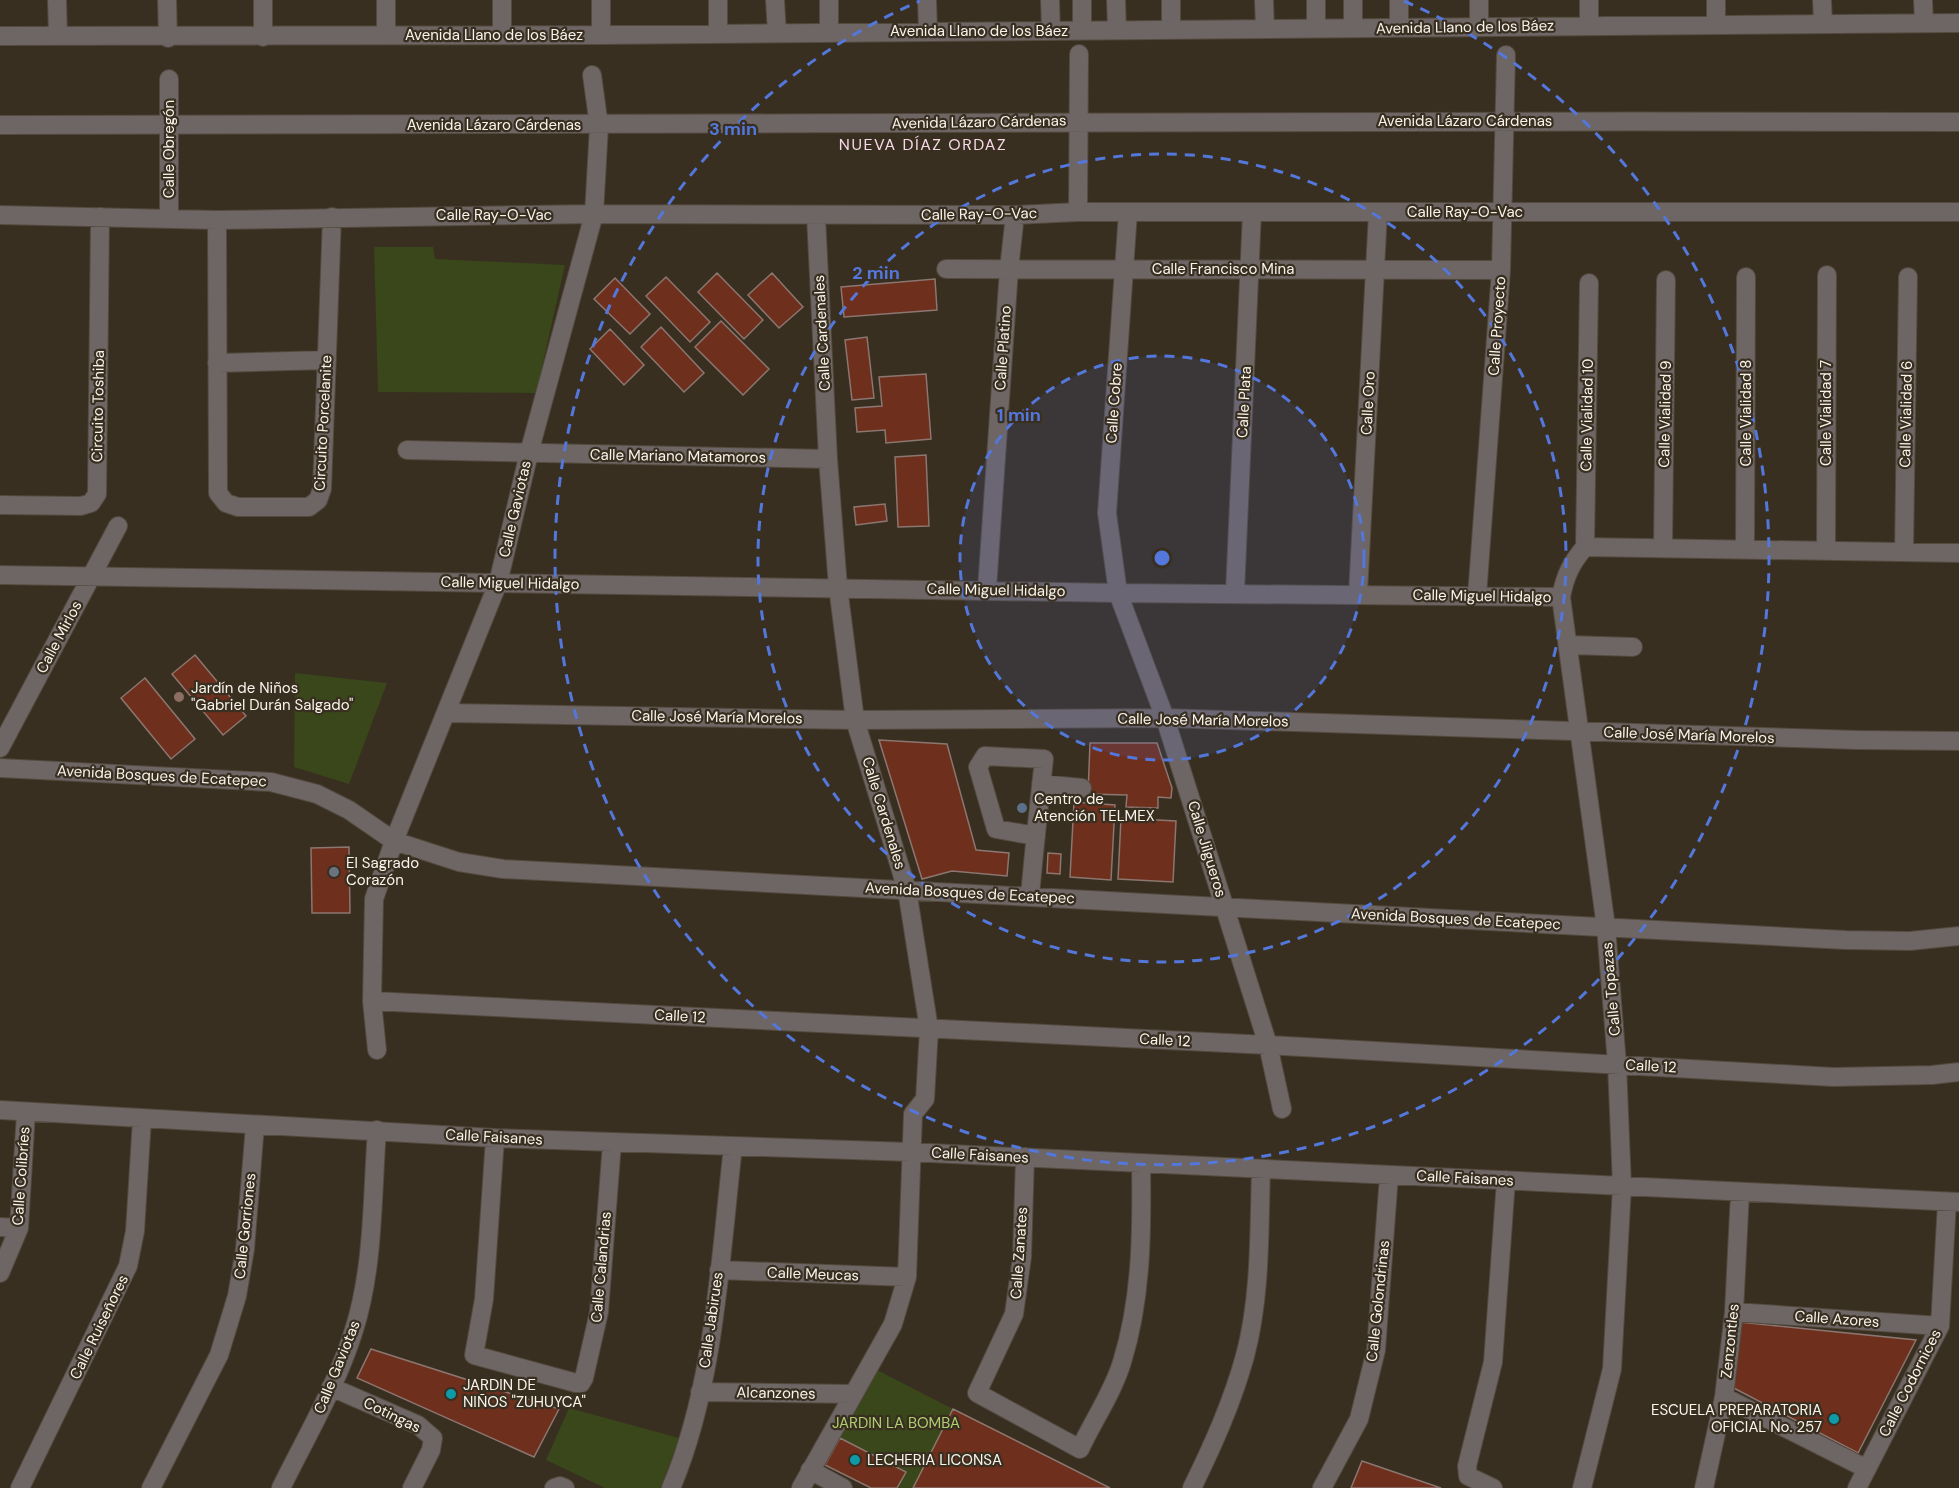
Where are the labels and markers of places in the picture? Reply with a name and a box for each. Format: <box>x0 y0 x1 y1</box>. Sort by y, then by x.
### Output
centre of rings <box>1152 548 1172 568</box>
place label: Jardín de Niños "Gabriel Durán Salgado" <box>191 678 353 715</box>
marker: Jardín de Niños "Gabriel Durán Salgado" <box>172 690 186 704</box>
place label: Centro de Atención TELMEX <box>1034 789 1155 826</box>
marker: Centro de Atención TELMEX <box>1015 801 1029 815</box>
place label: El Sagrado Corazón <box>346 853 419 890</box>
marker: El Sagrado Corazón <box>327 865 341 879</box>
place label: JARDIN DE NIÑOS "ZUHUYCA" <box>463 1375 586 1412</box>
marker: JARDIN DE NIÑOS "ZUHUYCA" <box>444 1387 458 1401</box>
place label: ESCUELA PREPARATORIA OFICIAL No. 257 <box>1651 1400 1822 1437</box>
marker: ESCUELA PREPARATORIA OFICIAL No. 257 <box>1827 1412 1841 1426</box>
place label: LECHERIA LICONSA <box>867 1450 1002 1470</box>
marker: LECHERIA LICONSA <box>848 1453 862 1467</box>

